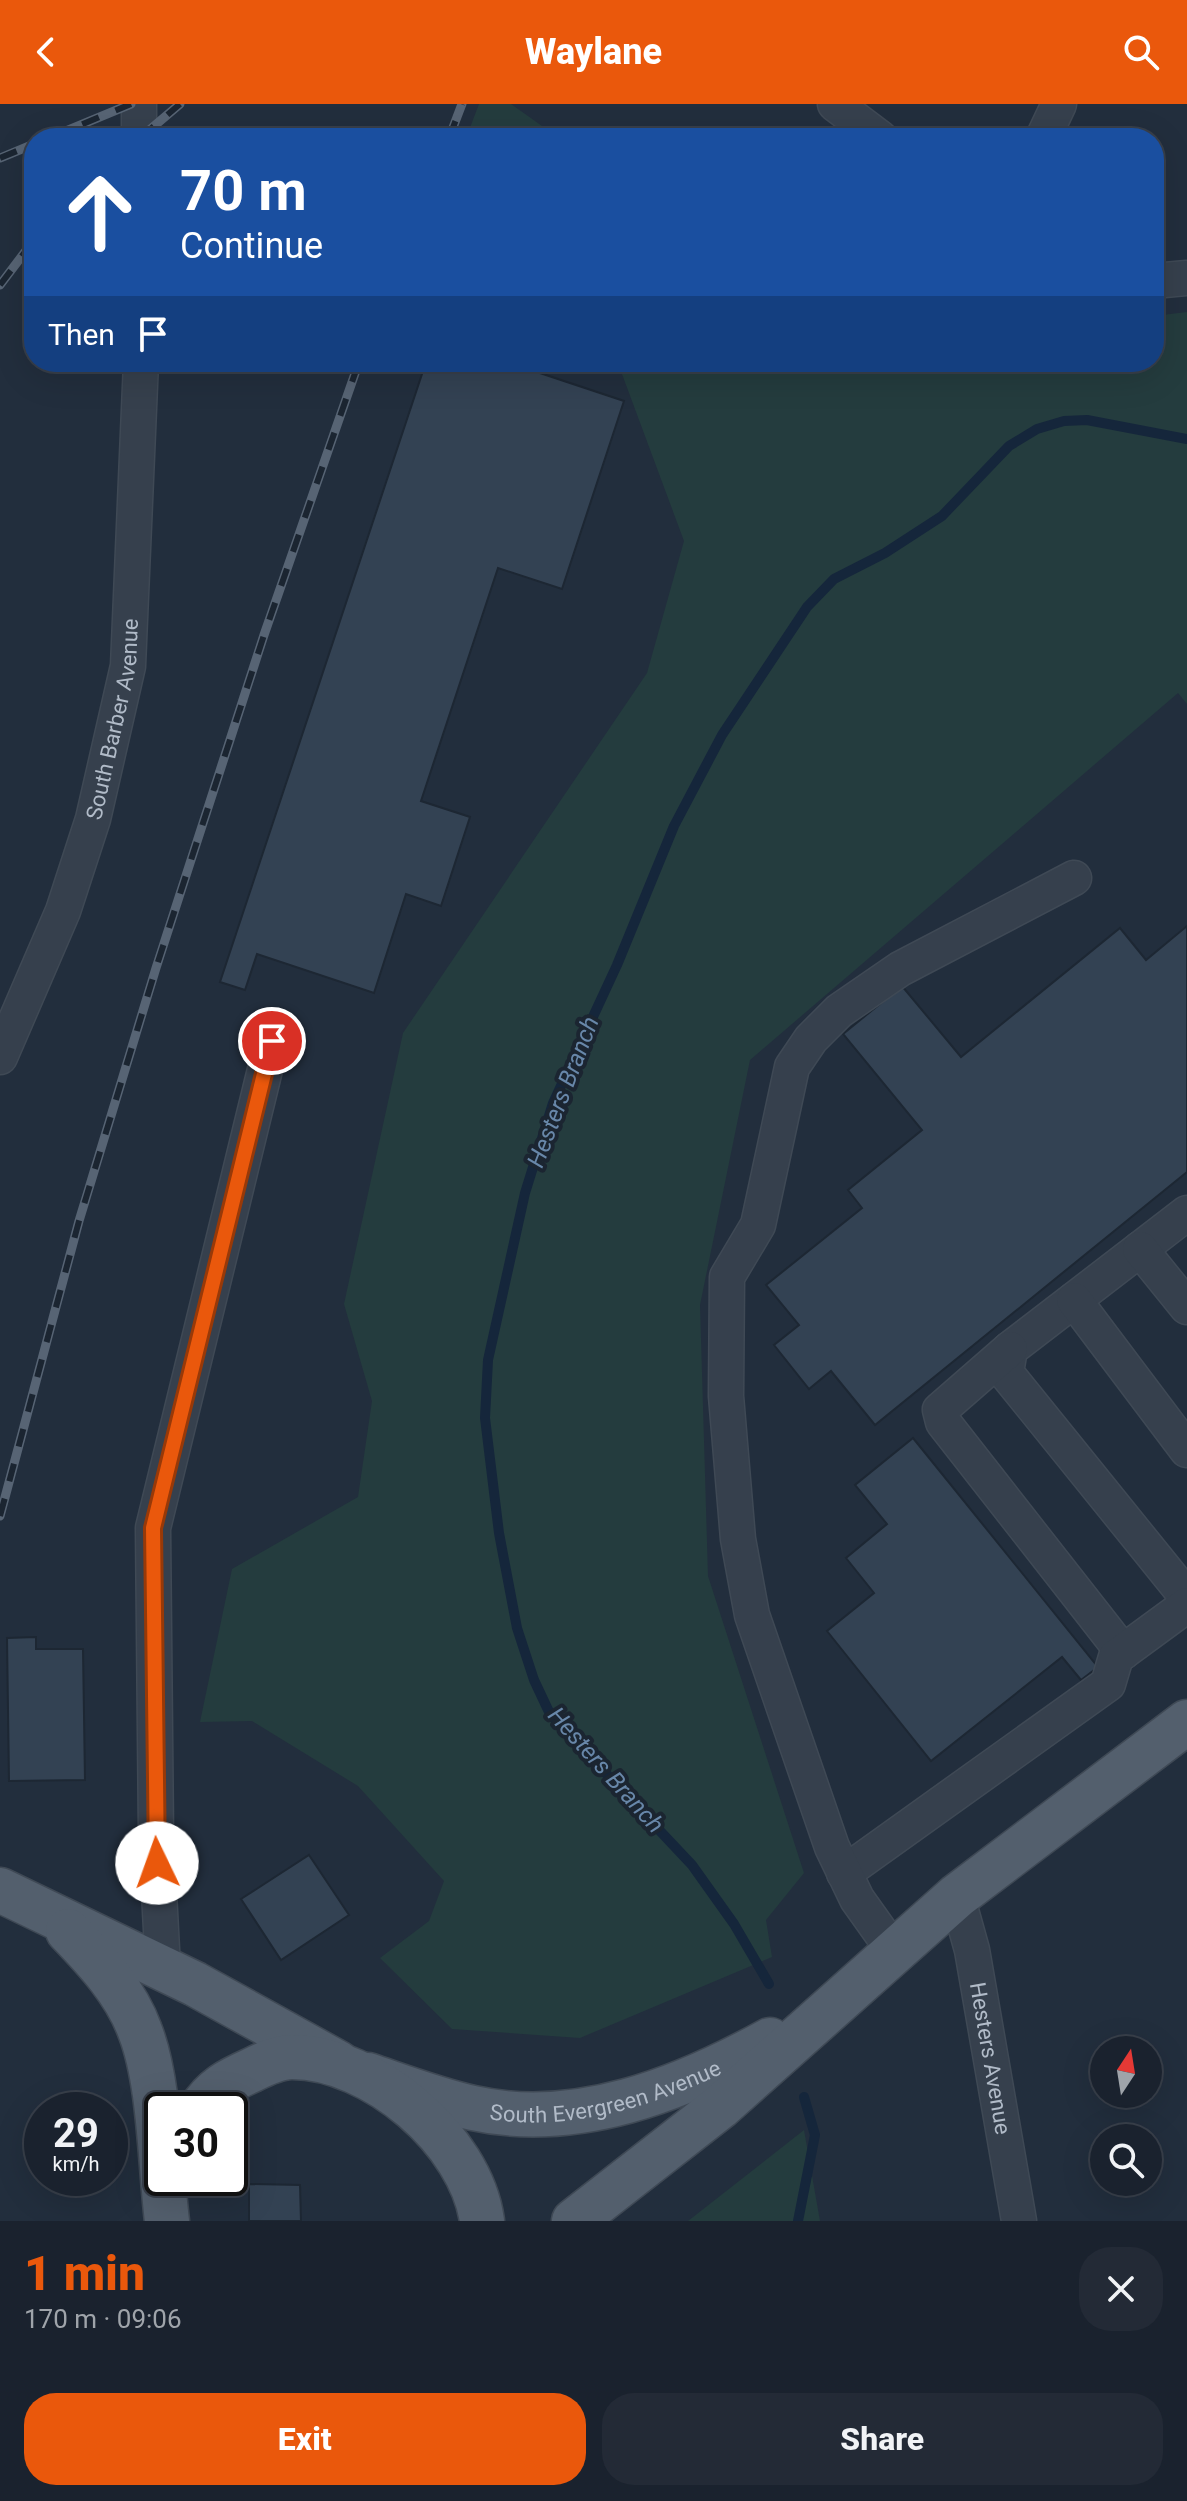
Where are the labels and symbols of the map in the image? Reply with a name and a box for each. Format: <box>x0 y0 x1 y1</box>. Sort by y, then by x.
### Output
street label: South Barber Avenue <box>81 618 143 822</box>
pin <box>238 1007 306 1075</box>
water label: Hesters Branch <box>521 1013 605 1171</box>
water label: Hesters Branch <box>542 1701 670 1839</box>
position arrow <box>115 1821 199 1905</box>
street label: Hesters Avenue <box>965 1980 1016 2136</box>
north arrow <box>1090 2036 1162 2108</box>
street label: South Evergreen Avenue <box>488 2055 725 2128</box>
speed limit sign: 30 <box>144 2092 248 2196</box>

